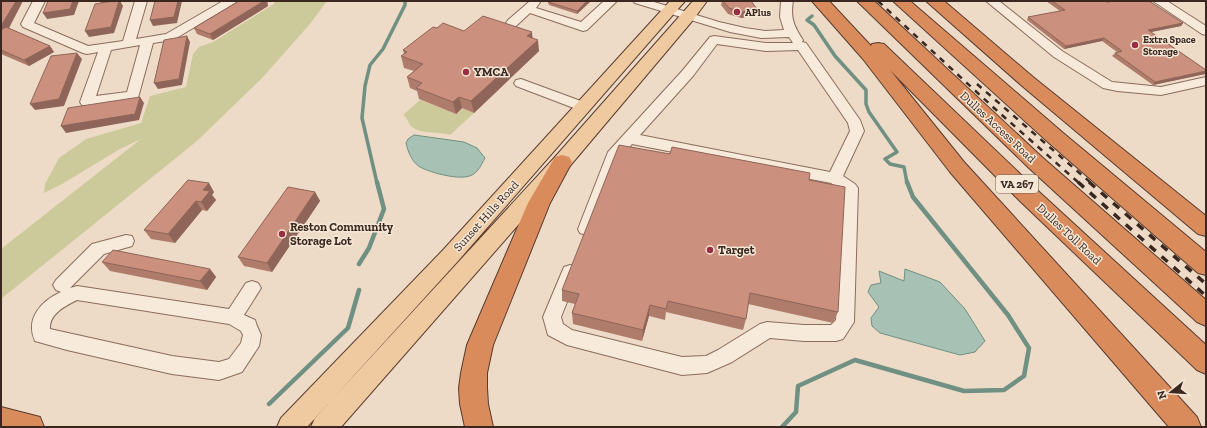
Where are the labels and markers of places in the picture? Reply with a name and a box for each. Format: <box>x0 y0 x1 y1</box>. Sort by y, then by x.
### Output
marker: APlus <box>732 7 742 17</box>
place label: APlus <box>745 7 772 19</box>
place label: Extra Space Storage <box>1143 34 1196 58</box>
marker: Extra Space Storage <box>1130 40 1140 50</box>
place label: YMCA <box>474 65 509 79</box>
marker: YMCA <box>461 67 471 77</box>
place label: Reston Community Storage Lot <box>290 220 394 248</box>
marker: Reston Community Storage Lot <box>277 229 287 239</box>
place label: Target <box>718 243 755 257</box>
marker: Target <box>705 245 715 255</box>

